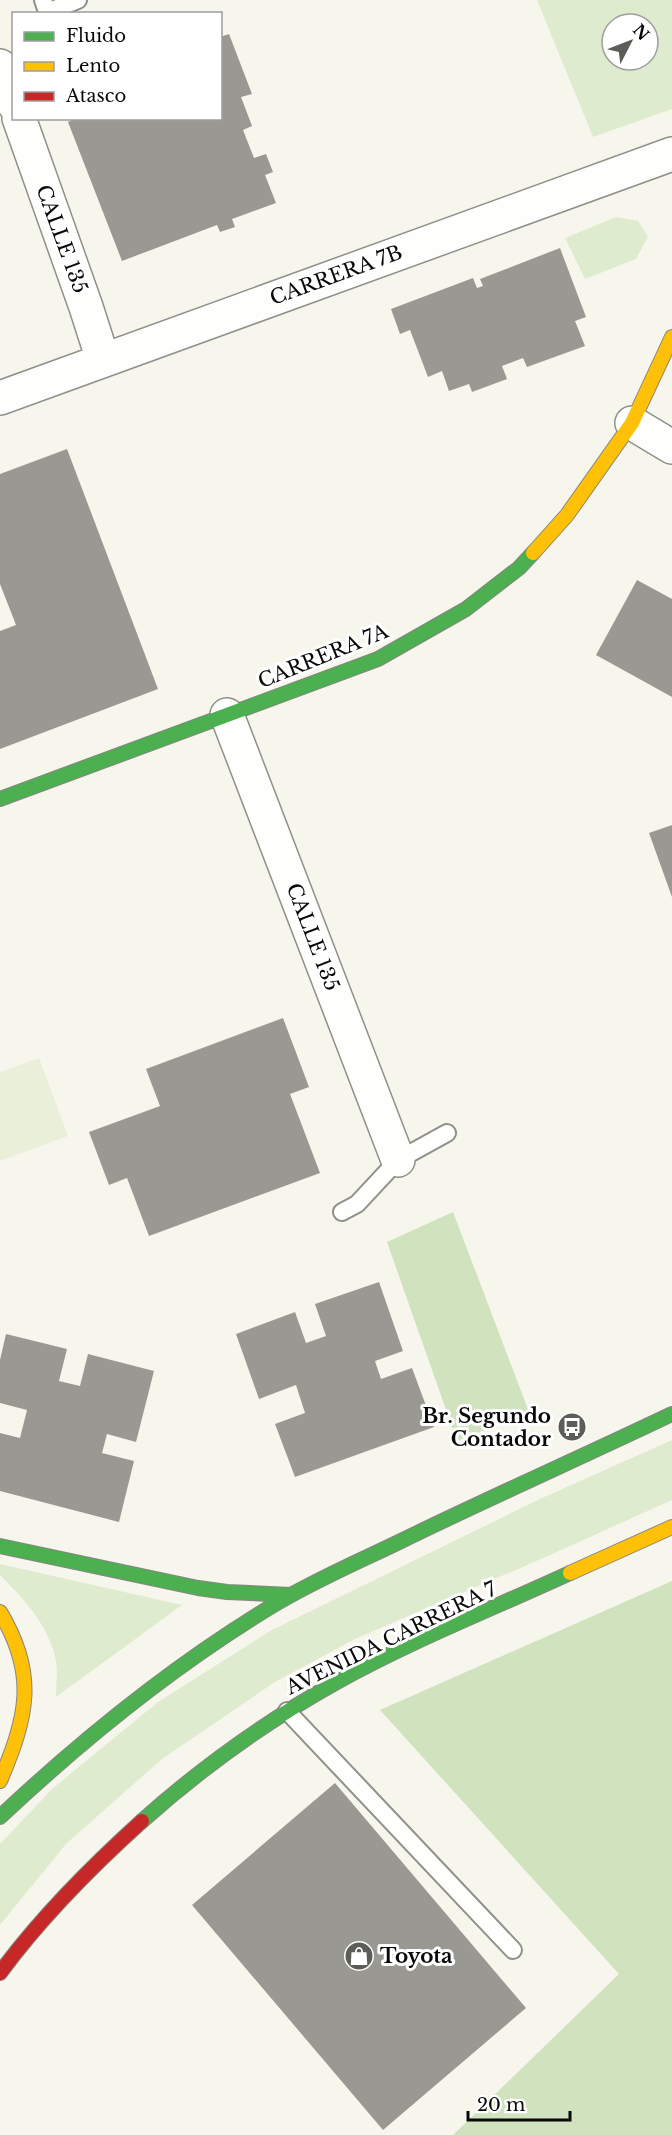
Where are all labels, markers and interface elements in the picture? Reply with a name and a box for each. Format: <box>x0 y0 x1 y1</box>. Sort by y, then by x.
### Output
legend <box>12 12 222 120</box>
north arrow <box>600 12 660 72</box>
text: N <box>629 20 654 44</box>
text: Fluido <box>66 25 126 47</box>
text: Lento <box>66 55 120 77</box>
text: Atasco <box>65 85 126 107</box>
street label: CALLE 135 <box>31 182 93 296</box>
street label: CARRERA 7B <box>267 240 405 310</box>
street label: CARRERA 7A <box>254 619 392 693</box>
street label: CALLE 135 <box>281 880 345 994</box>
place label: Br. Segundo Contador <box>422 1404 551 1451</box>
bus stop icon: Br. Segundo Contador <box>556 1411 588 1443</box>
street label: AVENIDA CARRERA 7 <box>281 1576 501 1700</box>
shop icon: Toyota <box>343 1940 375 1972</box>
place label: Toyota <box>380 1944 453 1968</box>
scale bar <box>468 2084 570 2122</box>
text: 20 m <box>477 2094 525 2116</box>

